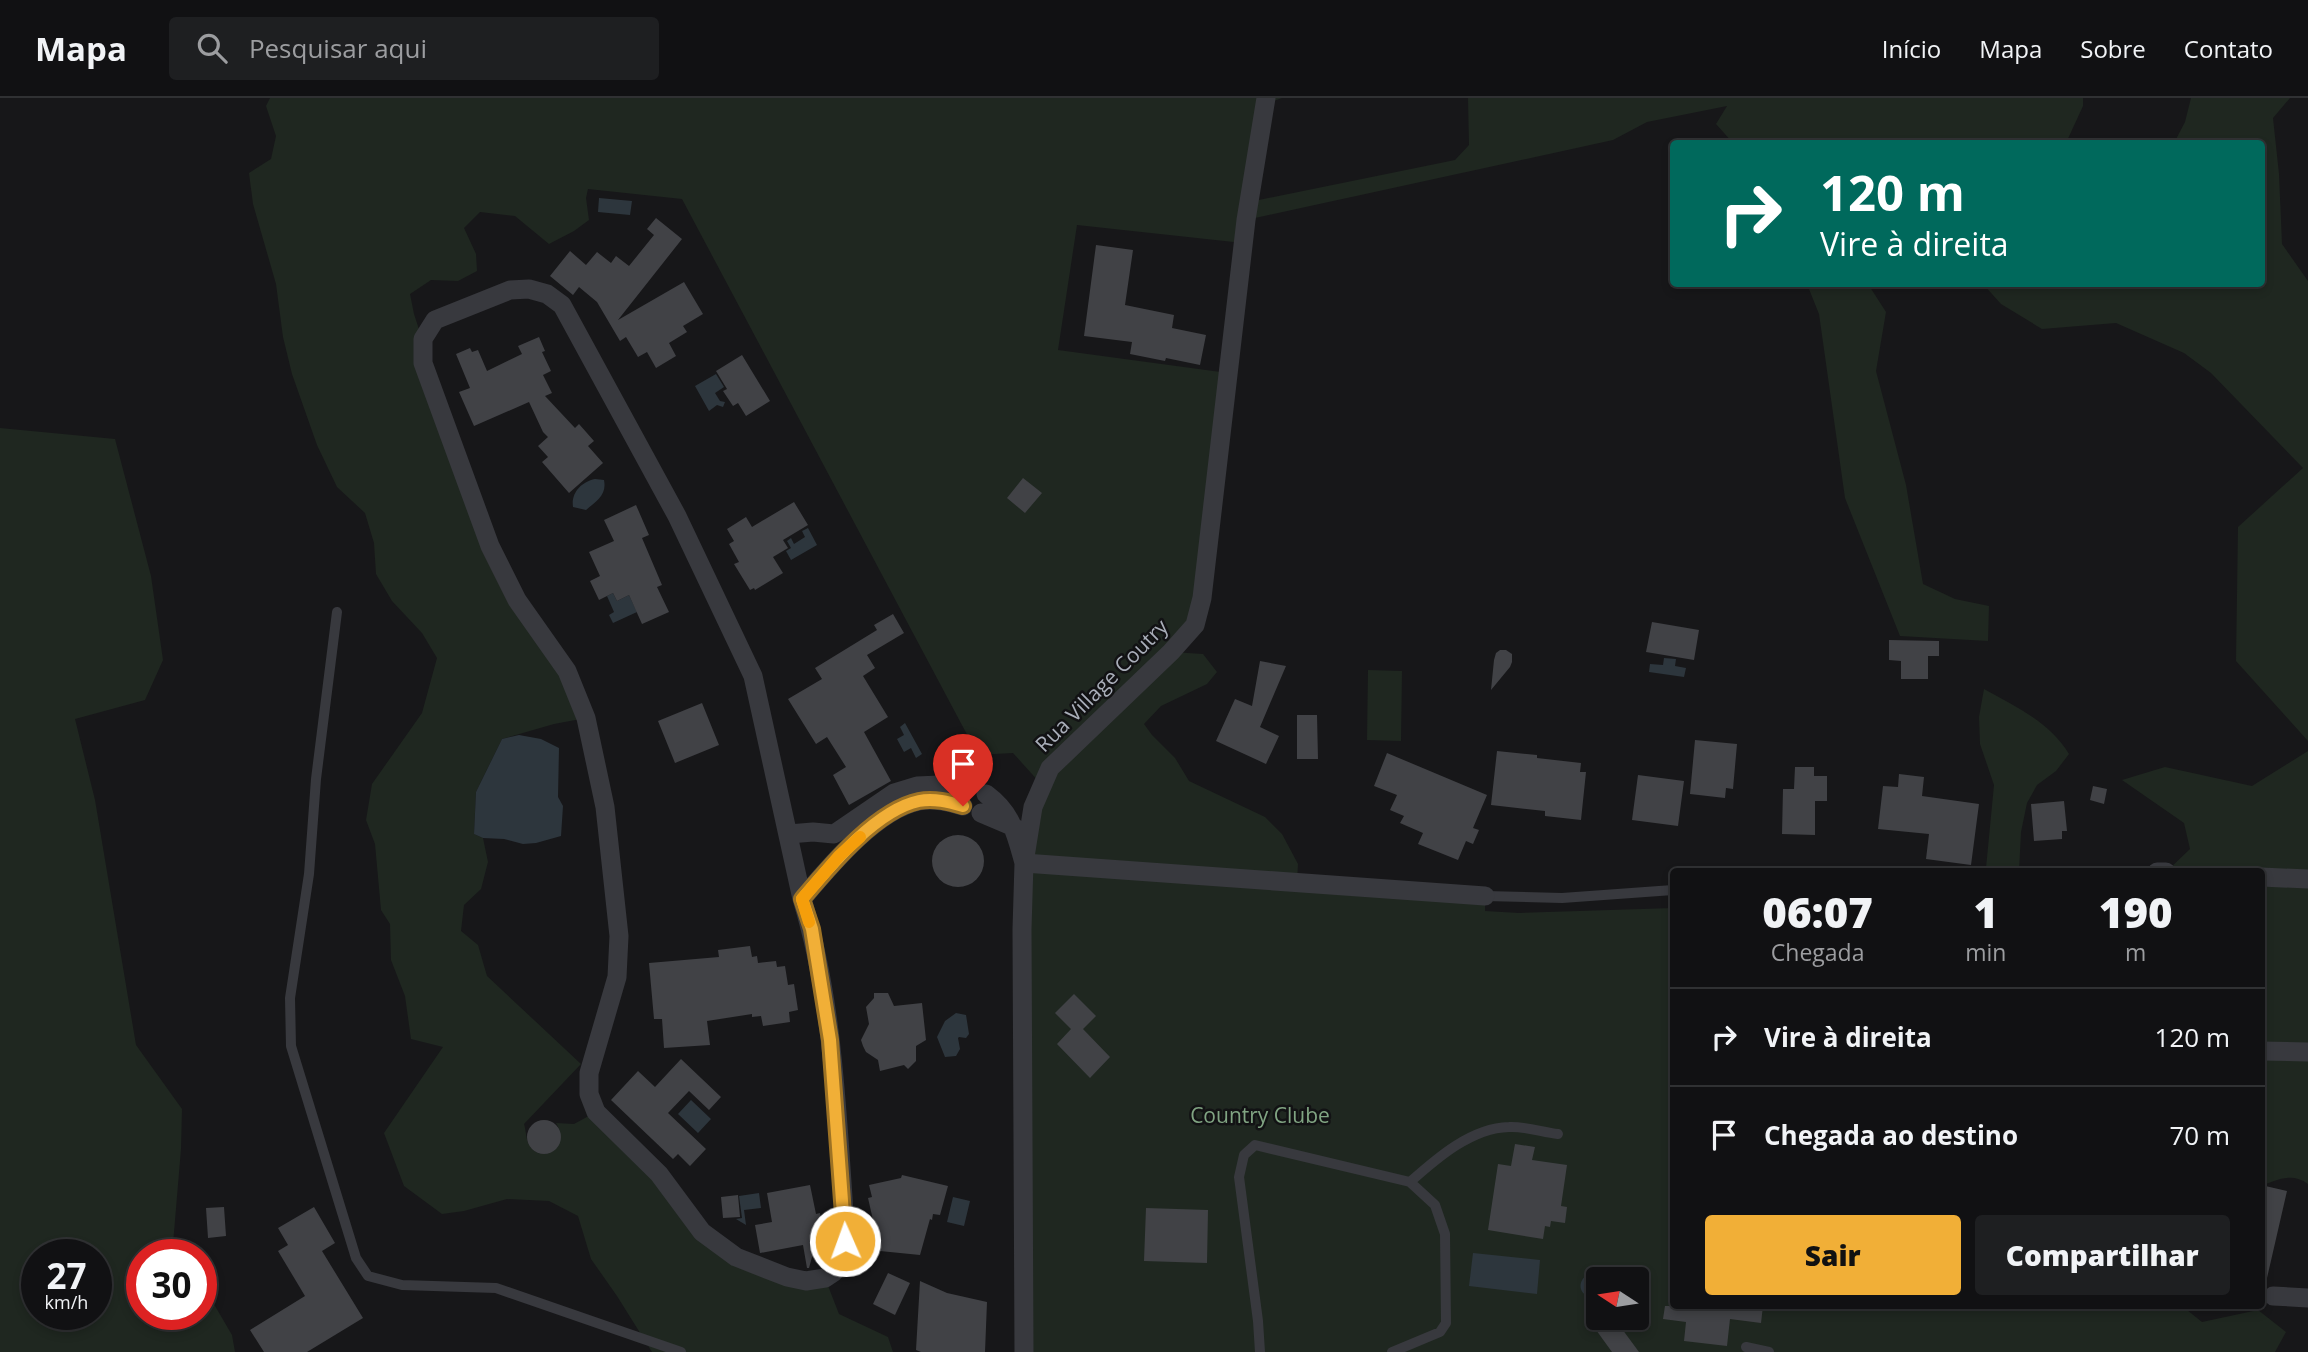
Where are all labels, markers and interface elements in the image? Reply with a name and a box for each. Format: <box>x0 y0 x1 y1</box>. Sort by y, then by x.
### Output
search box <box>169 17 659 80</box>
text: Mapa <box>35 26 127 71</box>
icon: search <box>193 29 231 67</box>
text: Pesquisar aqui <box>249 30 427 66</box>
text: Início <box>1882 32 1941 65</box>
text: Mapa <box>1979 32 2042 65</box>
text: Sobre <box>2080 32 2146 65</box>
text: Contato <box>2184 32 2273 65</box>
text: 120 m <box>1820 159 1965 225</box>
icon: right <box>1705 168 1796 259</box>
text: Vire à direita <box>1820 222 2009 265</box>
street label: Rua Village Coutry <box>1029 612 1174 758</box>
pin <box>933 734 993 806</box>
icon: arrive <box>944 745 982 783</box>
text: 06:07 <box>1762 883 1873 940</box>
text: 1 <box>1974 883 1998 940</box>
text: 190 <box>2099 883 2173 940</box>
text: Chegada <box>1771 936 1864 968</box>
text: min <box>1965 936 2006 968</box>
text: m <box>2125 936 2146 968</box>
icon: right <box>1705 1018 1743 1056</box>
text: Vire à direita <box>1764 1019 1932 1055</box>
text: 120 m <box>2155 1019 2230 1055</box>
park label: Country Clube <box>1190 1101 1330 1129</box>
icon: arrive <box>1705 1116 1743 1154</box>
text: Chegada ao destino <box>1764 1117 2018 1153</box>
text: 70 m <box>2169 1117 2230 1153</box>
position arrow <box>808 1204 882 1278</box>
button: Sair <box>1705 1215 1961 1295</box>
button: Compartilhar <box>1975 1215 2230 1295</box>
speed limit sign: 30 <box>126 1239 217 1330</box>
text: 27 <box>46 1252 87 1299</box>
north arrow <box>1586 1267 1648 1330</box>
map controls <box>1586 1267 1649 1330</box>
text: km/h <box>45 1290 88 1314</box>

